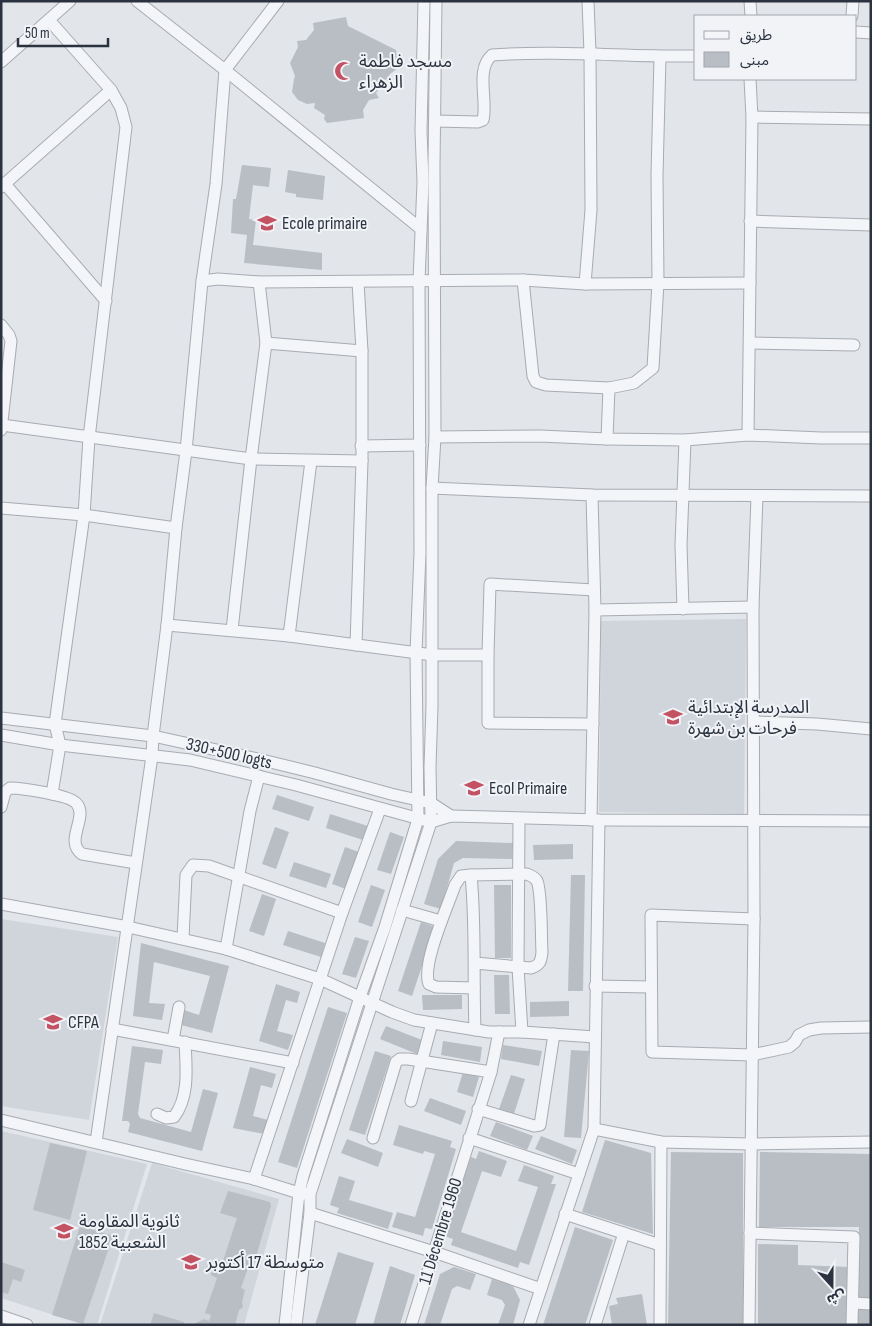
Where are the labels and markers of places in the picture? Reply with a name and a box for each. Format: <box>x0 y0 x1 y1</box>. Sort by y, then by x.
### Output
place label: مسجد فاطمة الزهراء <box>359 51 452 93</box>
mosque icon: مسجد فاطمة الزهراء <box>333 60 355 82</box>
school or university icon: Ecole primaire <box>256 212 278 234</box>
place label: Ecole primaire <box>282 213 367 234</box>
place label: المدرسة الإبتدائية فرحات بن شهرة <box>688 697 809 739</box>
school or university icon: المدرسة الإبتدائية فرحات بن شهرة <box>662 706 684 728</box>
school or university icon: Ecol Primaire <box>463 777 485 799</box>
place label: Ecol Primaire <box>489 778 567 799</box>
school or university icon: CFPA <box>42 1011 64 1033</box>
place label: CFPA <box>68 1012 99 1033</box>
place label: ثانوية المقاومة الشعبية 1852 <box>79 1211 180 1253</box>
school or university icon: ثانوية المقاومة الشعبية 1852 <box>53 1220 75 1242</box>
school or university icon: متوسطة 17 أكتوبر <box>180 1251 202 1273</box>
place label: متوسطة 17 أكتوبر <box>205 1251 324 1273</box>

